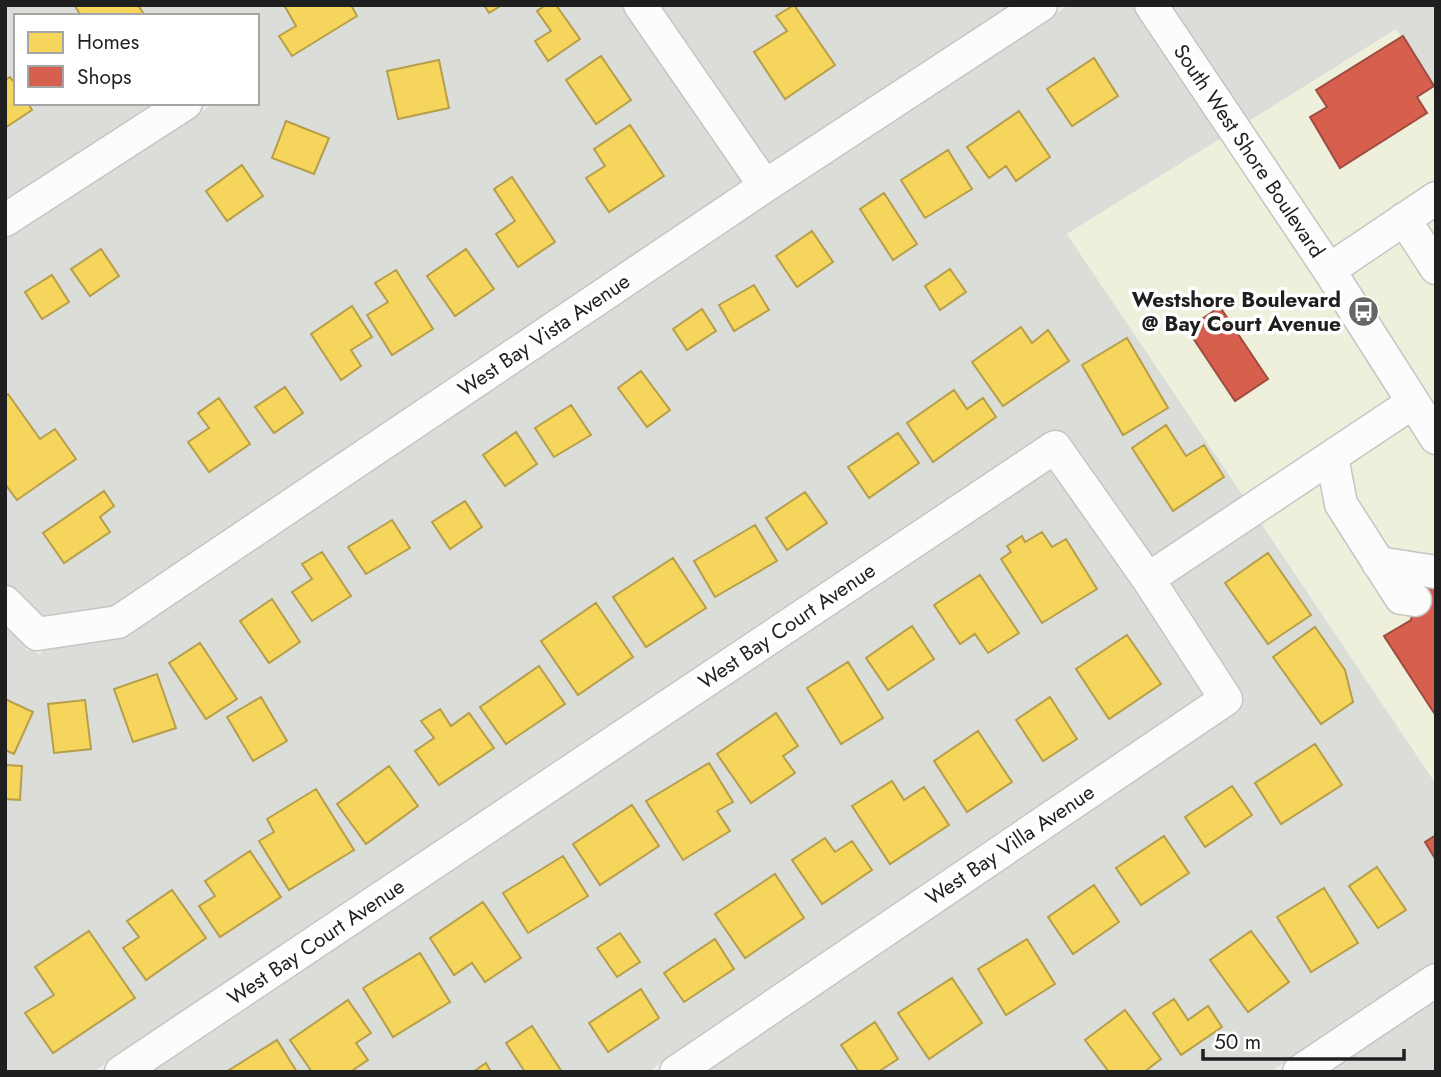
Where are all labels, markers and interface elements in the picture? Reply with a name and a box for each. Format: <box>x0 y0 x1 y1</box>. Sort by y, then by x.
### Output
legend <box>14 14 259 105</box>
text: Homes <box>77 27 139 57</box>
street label: South West Shore Boulevard <box>1166 38 1332 264</box>
text: Shops <box>77 62 131 92</box>
street label: West Bay Vista Avenue <box>452 266 636 404</box>
place label: Westshore Boulevard @ Bay Court Avenue <box>1132 285 1341 339</box>
bus stop icon: Westshore Boulevard @ Bay Court Avenue <box>1347 295 1381 329</box>
street label: West Bay Court Avenue <box>692 555 882 697</box>
street label: West Bay Villa Avenue <box>920 777 1101 913</box>
street label: West Bay Court Avenue <box>221 871 411 1013</box>
scale bar <box>1203 1018 1404 1062</box>
text: 50 m <box>1214 1027 1261 1057</box>

